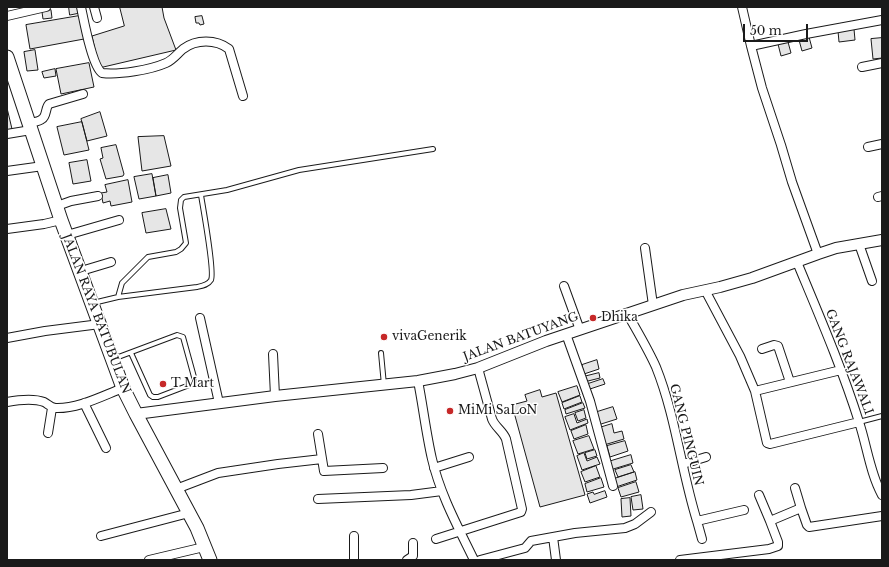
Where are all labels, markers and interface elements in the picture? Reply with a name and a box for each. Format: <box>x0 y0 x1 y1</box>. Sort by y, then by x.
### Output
scale bar <box>745 16 810 42</box>
text: 50 m <box>750 23 782 38</box>
street label: JALAN RAYA BATUBULAN <box>59 232 133 396</box>
street label: GANG RAJAWALI <box>822 307 876 417</box>
street label: JALAN BATUYANG <box>461 309 581 365</box>
place label: Dhika <box>601 311 638 325</box>
marker: Dhika <box>588 313 598 323</box>
place label: vivaGenerik <box>392 330 467 344</box>
marker: vivaGenerik <box>379 332 389 342</box>
place label: T Mart <box>171 377 214 391</box>
marker: T Mart <box>158 379 168 389</box>
street label: GANG PINGUIN <box>666 383 706 487</box>
place label: MiMi SaLoN <box>458 404 537 418</box>
marker: MiMi SaLoN <box>445 406 455 416</box>

